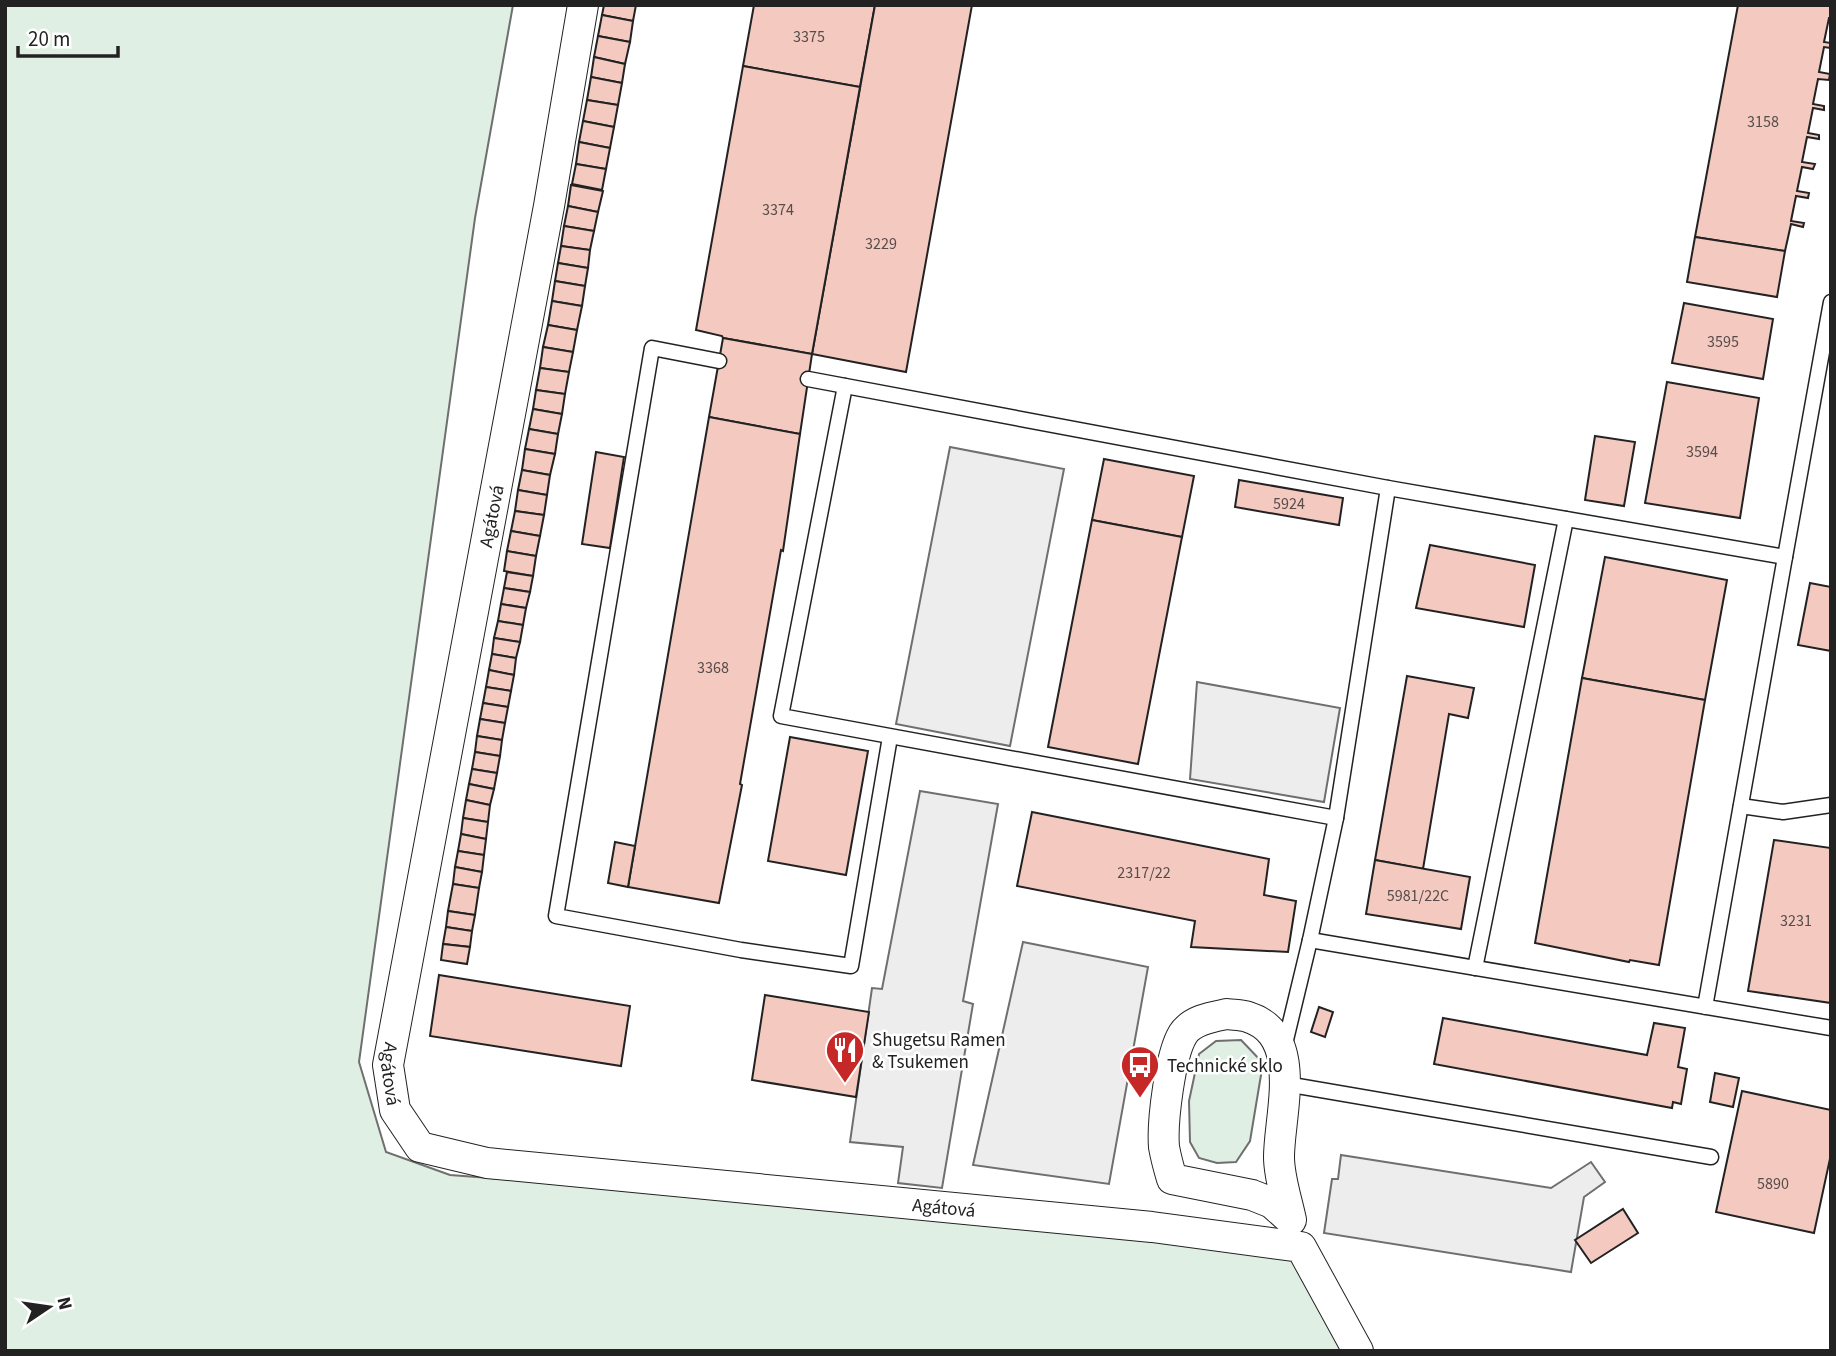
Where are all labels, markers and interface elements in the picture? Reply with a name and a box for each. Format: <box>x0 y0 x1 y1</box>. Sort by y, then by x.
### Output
scale bar <box>18 14 117 58</box>
text: 20 m <box>28 24 70 54</box>
house number: 3375 <box>793 26 825 48</box>
house number: 3158 <box>1747 111 1779 133</box>
house number: 3374 <box>762 199 794 221</box>
house number: 3229 <box>865 233 897 255</box>
house number: 3595 <box>1707 331 1739 353</box>
house number: 3594 <box>1686 441 1718 463</box>
street label: Agátová <box>473 483 512 550</box>
house number: 5924 <box>1273 493 1305 515</box>
house number: 3368 <box>697 657 729 679</box>
house number: 2317/22 <box>1117 862 1171 884</box>
house number: 5981/22C <box>1387 885 1449 907</box>
house number: 3231 <box>1780 910 1812 932</box>
place label: Shugetsu Ramen & Tsukemen <box>872 1027 1006 1076</box>
restaurant icon: Shugetsu Ramen & Tsukemen <box>824 1029 866 1084</box>
street label: Agátová <box>373 1040 406 1108</box>
bus stop icon: Technické sklo <box>1119 1044 1161 1099</box>
place label: Technické sklo <box>1167 1053 1283 1080</box>
house number: 5890 <box>1757 1173 1789 1195</box>
street label: Agátová <box>911 1192 977 1225</box>
north arrow <box>14 1272 84 1342</box>
text: N <box>50 1294 79 1313</box>

